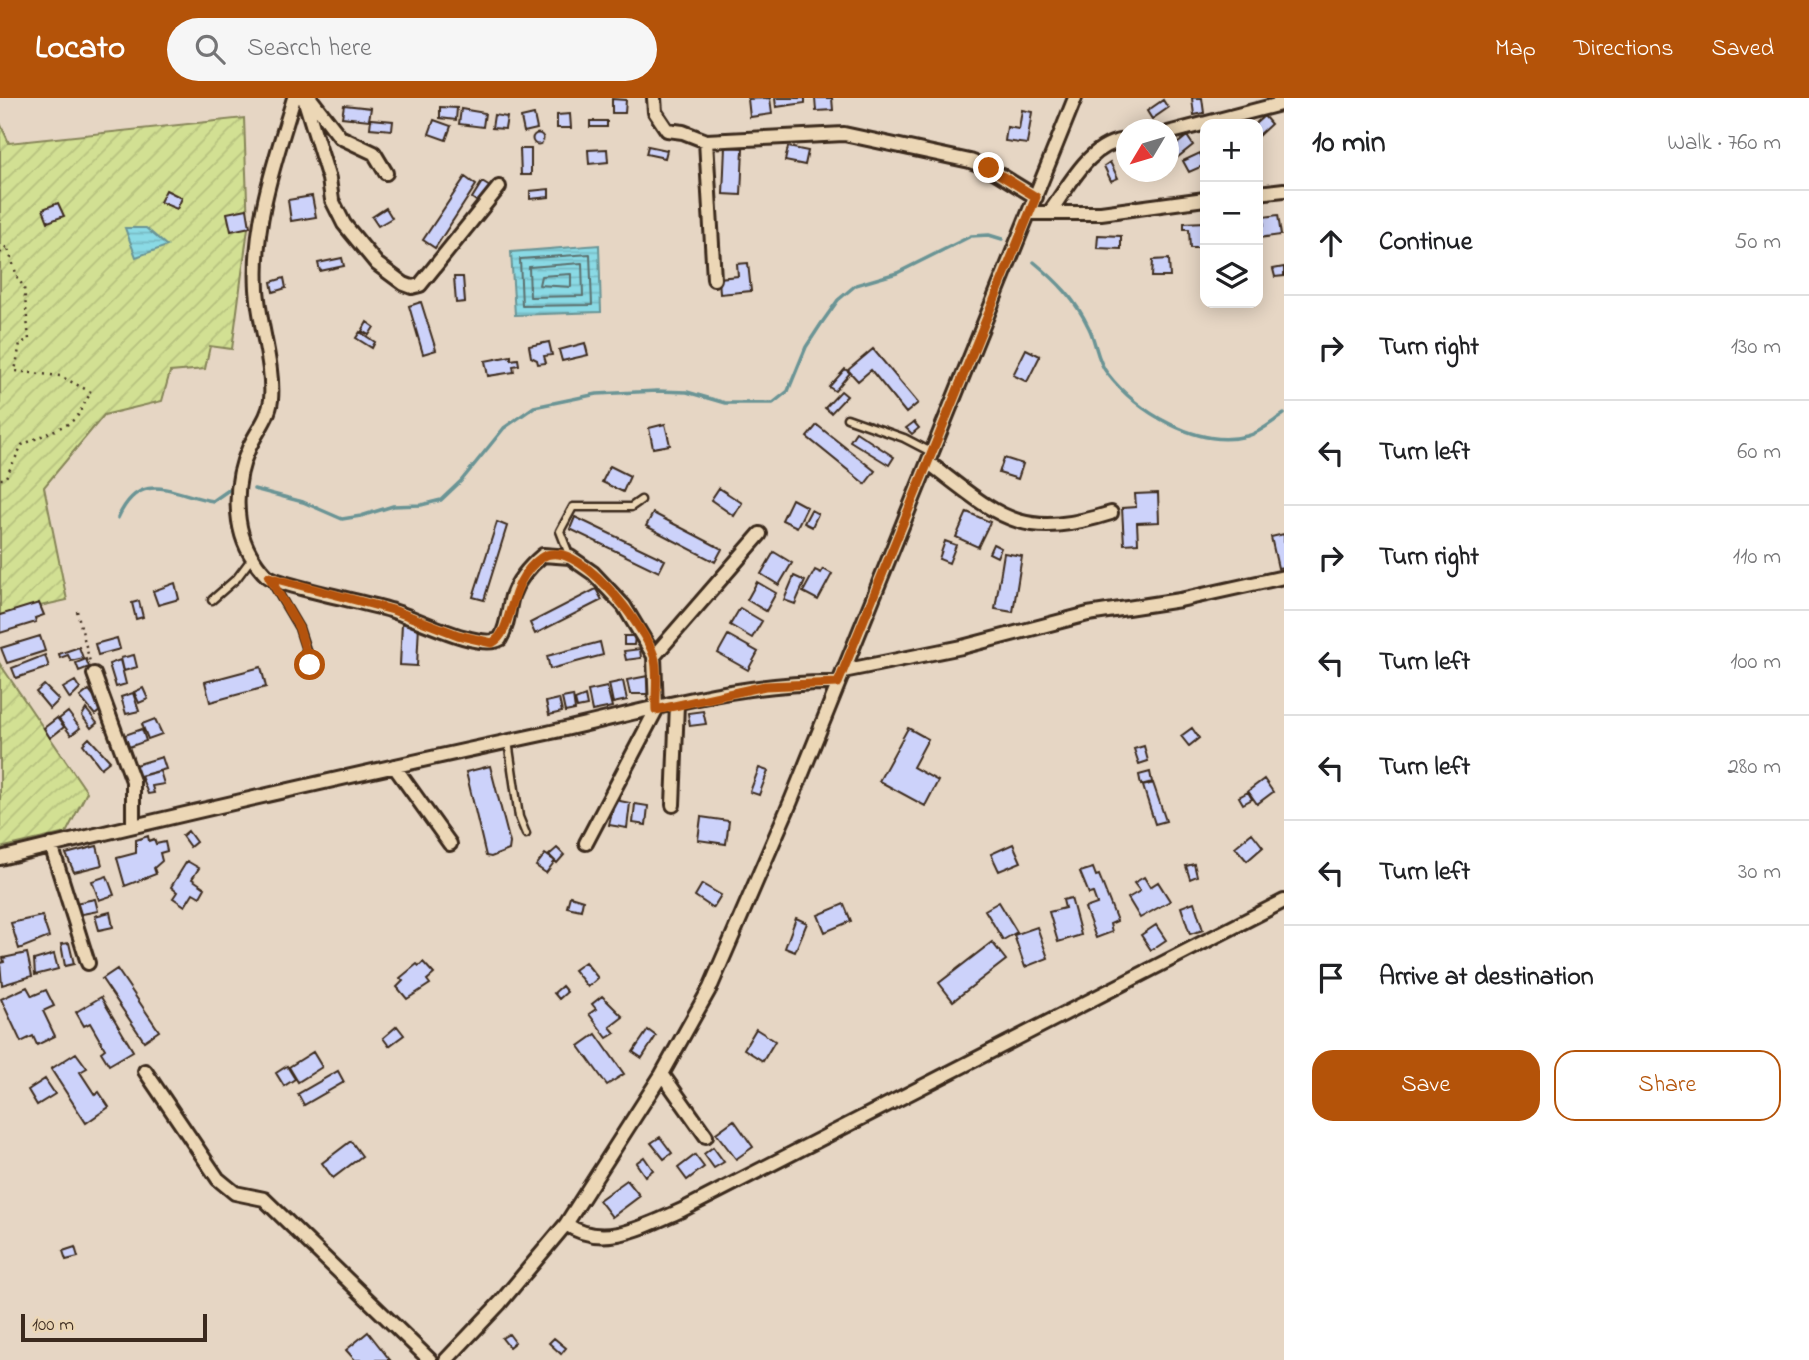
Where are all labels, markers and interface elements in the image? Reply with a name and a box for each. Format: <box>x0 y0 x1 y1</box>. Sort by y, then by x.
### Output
search box <box>167 18 657 81</box>
text: Locato <box>35 25 125 73</box>
icon: search <box>191 30 229 68</box>
text: Search here <box>247 30 372 68</box>
text: Map <box>1495 32 1536 67</box>
text: Directions <box>1574 32 1673 67</box>
text: Saved <box>1711 32 1774 67</box>
north arrow <box>1116 119 1179 182</box>
map controls <box>1200 119 1263 308</box>
button: + <box>1200 119 1263 182</box>
text: 10 min <box>1312 122 1385 166</box>
text: Walk · 760 m <box>1667 127 1781 160</box>
route end <box>973 152 1004 183</box>
button: − <box>1200 182 1263 245</box>
icon: ahead <box>1312 224 1350 262</box>
text: Continue <box>1379 224 1472 262</box>
text: 50 m <box>1734 226 1781 259</box>
button: layers <box>1200 245 1263 308</box>
icon: right <box>1312 329 1350 367</box>
text: Turn right <box>1379 329 1479 367</box>
text: 130 m <box>1731 331 1781 364</box>
icon: left <box>1312 434 1350 472</box>
text: Turn left <box>1379 434 1470 472</box>
text: 60 m <box>1737 436 1781 469</box>
icon: right <box>1312 539 1350 577</box>
text: Turn right <box>1379 539 1479 577</box>
text: 110 m <box>1733 541 1781 574</box>
icon: left <box>1312 644 1350 682</box>
text: Turn left <box>1379 644 1470 682</box>
text: 100 m <box>1730 646 1781 679</box>
route start <box>294 649 325 680</box>
icon: left <box>1312 749 1350 787</box>
text: Turn left <box>1379 749 1470 787</box>
text: 280 m <box>1727 751 1781 784</box>
icon: left <box>1312 854 1350 892</box>
text: Turn left <box>1379 854 1470 892</box>
text: 30 m <box>1738 856 1781 889</box>
icon: arrive <box>1312 959 1350 997</box>
text: Arrive at destination <box>1379 959 1594 997</box>
button: Save <box>1312 1050 1540 1121</box>
button: Share <box>1554 1050 1781 1121</box>
scale bar <box>21 1311 206 1343</box>
text: 100 m <box>32 1312 74 1339</box>

